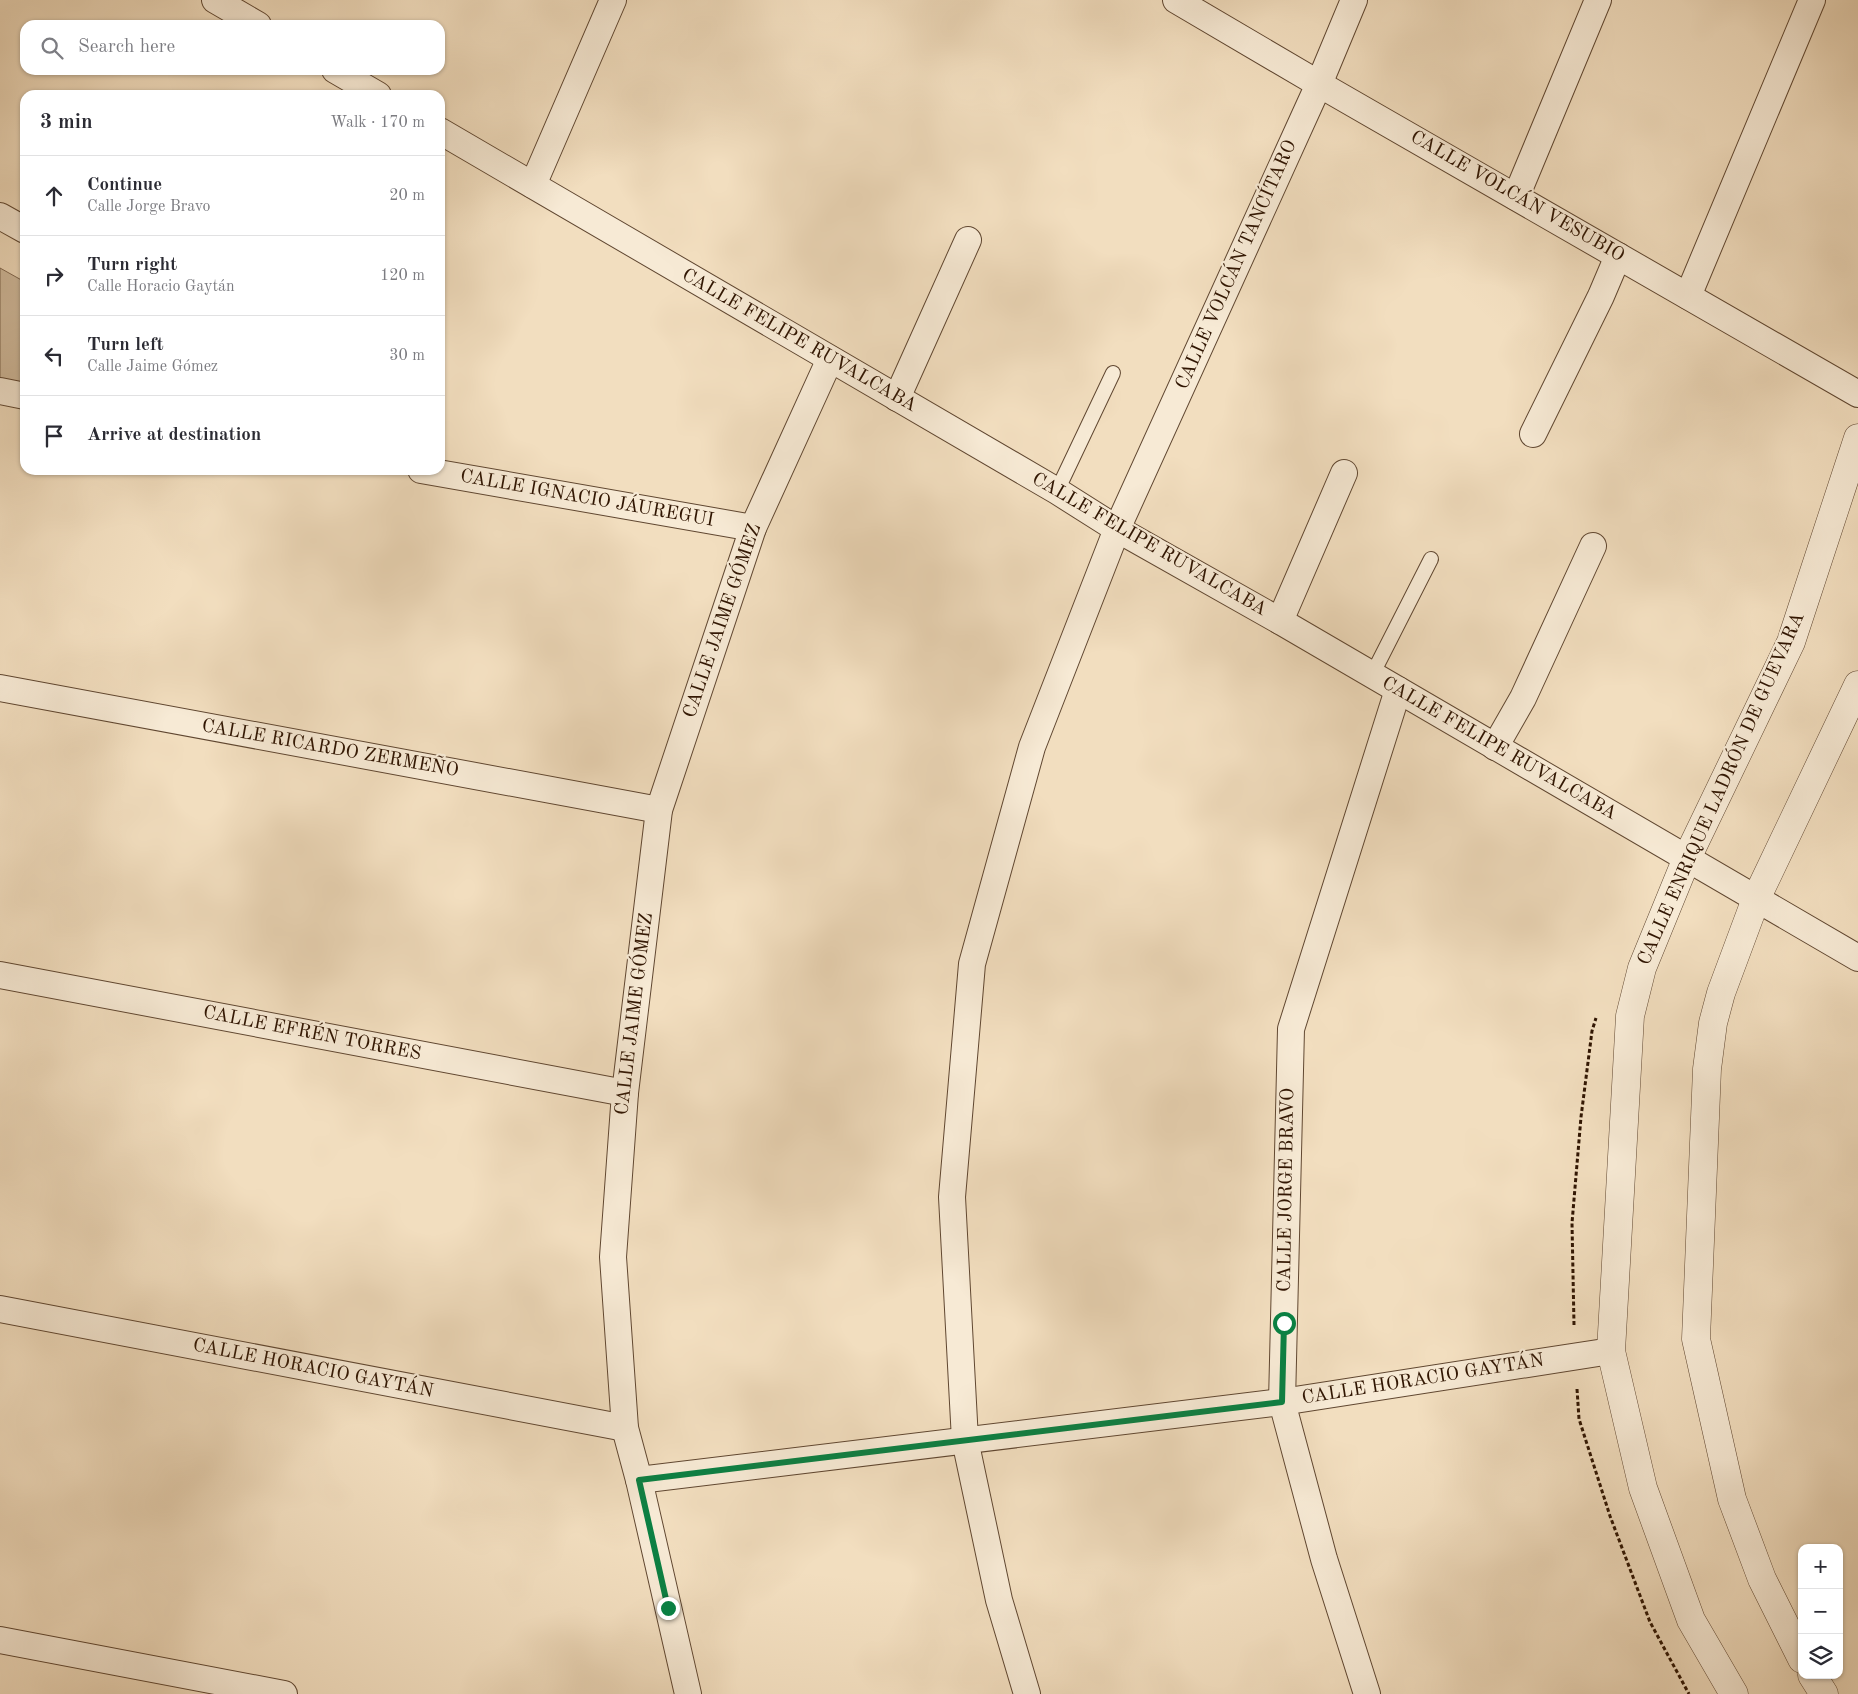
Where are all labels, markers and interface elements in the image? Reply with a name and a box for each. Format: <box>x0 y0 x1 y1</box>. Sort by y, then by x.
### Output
search box <box>20 20 445 75</box>
icon: search <box>38 34 66 62</box>
text: Search here <box>78 38 175 57</box>
text: 3 min <box>40 112 93 133</box>
text: Walk · 170 m <box>330 115 425 131</box>
street label: CALLE VOLCÁN VESUBIO <box>1407 124 1629 266</box>
street label: CALLE VOLCÁN TANCÍTARO <box>1170 136 1301 393</box>
text: Continue <box>87 176 162 195</box>
icon: ahead <box>40 182 68 210</box>
text: 20 m <box>389 188 425 204</box>
text: Calle Jorge Bravo <box>87 199 210 215</box>
text: Turn right <box>87 256 177 275</box>
icon: right <box>40 262 68 290</box>
street label: CALLE FELIPE RUVALCABA <box>678 266 920 416</box>
text: 120 m <box>380 268 425 284</box>
text: Calle Horacio Gaytán <box>87 279 235 295</box>
text: Turn left <box>87 336 164 355</box>
icon: left <box>40 342 68 370</box>
text: 30 m <box>389 348 425 364</box>
text: Calle Jaime Gómez <box>87 359 218 375</box>
icon: arrive <box>40 422 68 450</box>
text: Arrive at destination <box>87 426 261 445</box>
street label: CALLE IGNACIO JÁUREGUI <box>459 463 716 531</box>
street label: CALLE FELIPE RUVALCABA <box>1028 470 1270 620</box>
street label: CALLE JAIME GÓMEZ <box>676 520 765 721</box>
street label: CALLE ENRIQUE LADRÓN DE GUEVARA <box>1631 607 1809 968</box>
street label: CALLE FELIPE RUVALCABA <box>1378 674 1620 824</box>
street label: CALLE RICARDO ZERMEÑO <box>200 712 461 781</box>
street label: CALLE JAIME GÓMEZ <box>608 911 657 1116</box>
street label: CALLE EFRÉN TORRES <box>201 1000 423 1064</box>
street label: CALLE JORGE BRAVO <box>1276 1088 1298 1292</box>
route start <box>1273 1312 1296 1335</box>
street label: CALLE HORACIO GAYTÁN <box>191 1332 436 1402</box>
street label: CALLE HORACIO GAYTÁN <box>1300 1347 1546 1409</box>
map controls <box>1798 1544 1843 1679</box>
button: + <box>1798 1544 1843 1589</box>
button: − <box>1798 1589 1843 1634</box>
route end <box>657 1597 680 1620</box>
button: layers <box>1798 1634 1843 1679</box>

